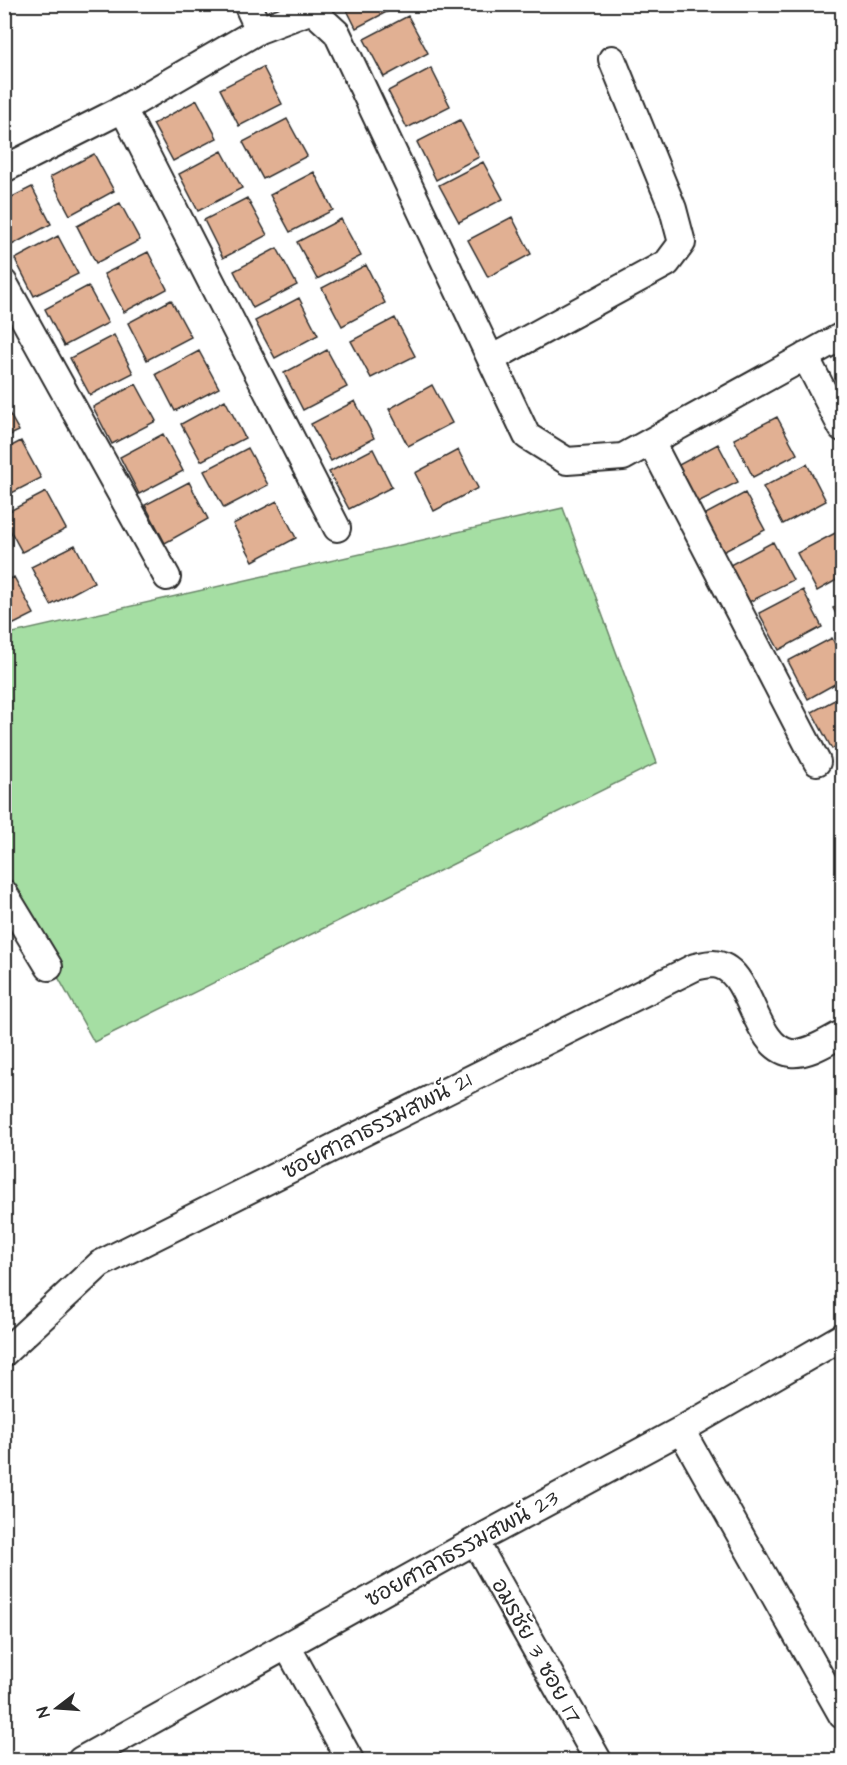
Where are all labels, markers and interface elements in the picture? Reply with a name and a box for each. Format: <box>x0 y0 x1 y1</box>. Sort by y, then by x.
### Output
street label: ซอยศาลาธรรมสพน์ 21 <box>277 1065 477 1187</box>
street label: ซอยศาลาธรรมสพน์ 23 <box>360 1483 564 1615</box>
street label: อมรชัย 3 ซอย 17 <box>483 1573 589 1730</box>
north arrow <box>27 1678 87 1738</box>
text: N <box>32 1704 56 1720</box>

